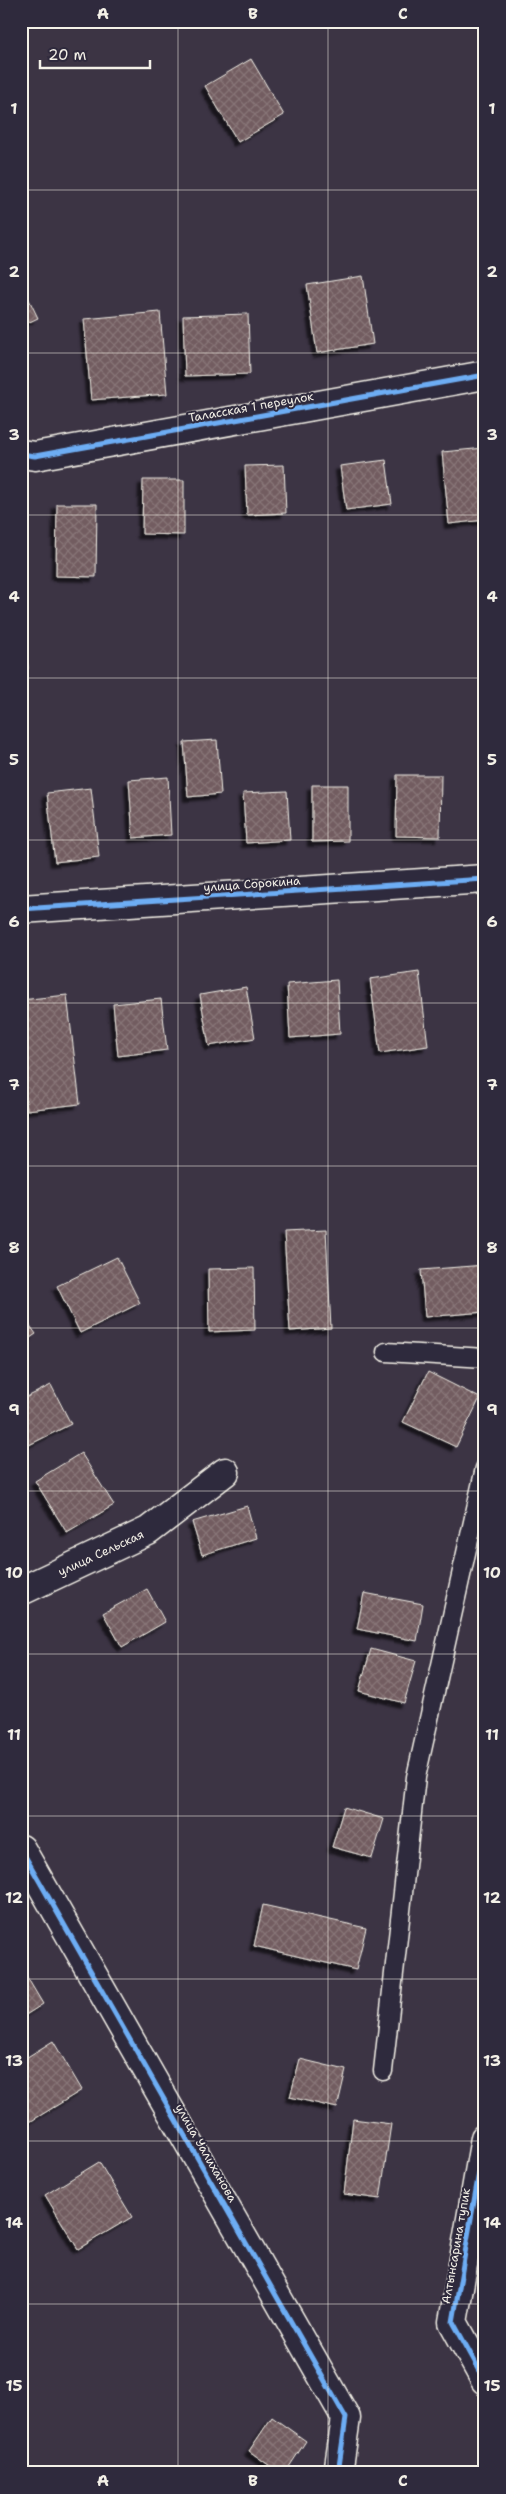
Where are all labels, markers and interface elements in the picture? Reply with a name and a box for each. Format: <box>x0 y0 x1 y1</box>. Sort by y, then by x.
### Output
text: A <box>97 3 109 24</box>
text: B <box>248 3 258 24</box>
text: C <box>398 3 408 24</box>
scale bar <box>40 38 150 70</box>
text: 20 m <box>48 45 87 65</box>
text: 1 <box>10 98 18 119</box>
text: 1 <box>488 98 496 119</box>
text: 2 <box>8 261 20 282</box>
text: 2 <box>486 261 498 282</box>
street label: Таласская 1 переулок <box>187 388 315 426</box>
text: 3 <box>8 424 20 445</box>
text: 3 <box>486 424 498 445</box>
text: 4 <box>8 586 20 607</box>
text: 4 <box>486 586 498 607</box>
text: 5 <box>9 749 19 770</box>
text: 5 <box>487 749 497 770</box>
street label: улица Сорокина <box>203 873 302 895</box>
text: 6 <box>8 911 20 932</box>
text: 6 <box>486 911 498 932</box>
text: 7 <box>8 1074 20 1095</box>
text: 7 <box>486 1074 498 1095</box>
text: 8 <box>8 1237 20 1258</box>
text: 8 <box>486 1237 498 1258</box>
text: 9 <box>8 1399 20 1420</box>
text: 9 <box>486 1399 498 1420</box>
street label: улица Сельская <box>55 1526 147 1580</box>
text: 10 <box>5 1562 23 1583</box>
text: 10 <box>483 1562 501 1583</box>
text: 11 <box>7 1724 21 1745</box>
text: 11 <box>485 1724 499 1745</box>
text: 12 <box>5 1887 23 1908</box>
text: 12 <box>483 1887 501 1908</box>
text: 13 <box>5 2050 23 2071</box>
text: 13 <box>483 2050 501 2071</box>
street label: улица Уалиханова <box>171 2101 241 2206</box>
street label: Алтынсарина тупик <box>438 2186 474 2305</box>
text: 14 <box>5 2212 23 2233</box>
text: 14 <box>483 2212 501 2233</box>
text: 15 <box>5 2375 23 2396</box>
text: 15 <box>483 2375 501 2396</box>
text: A <box>97 2470 109 2491</box>
text: B <box>248 2470 258 2491</box>
text: C <box>398 2470 408 2491</box>

